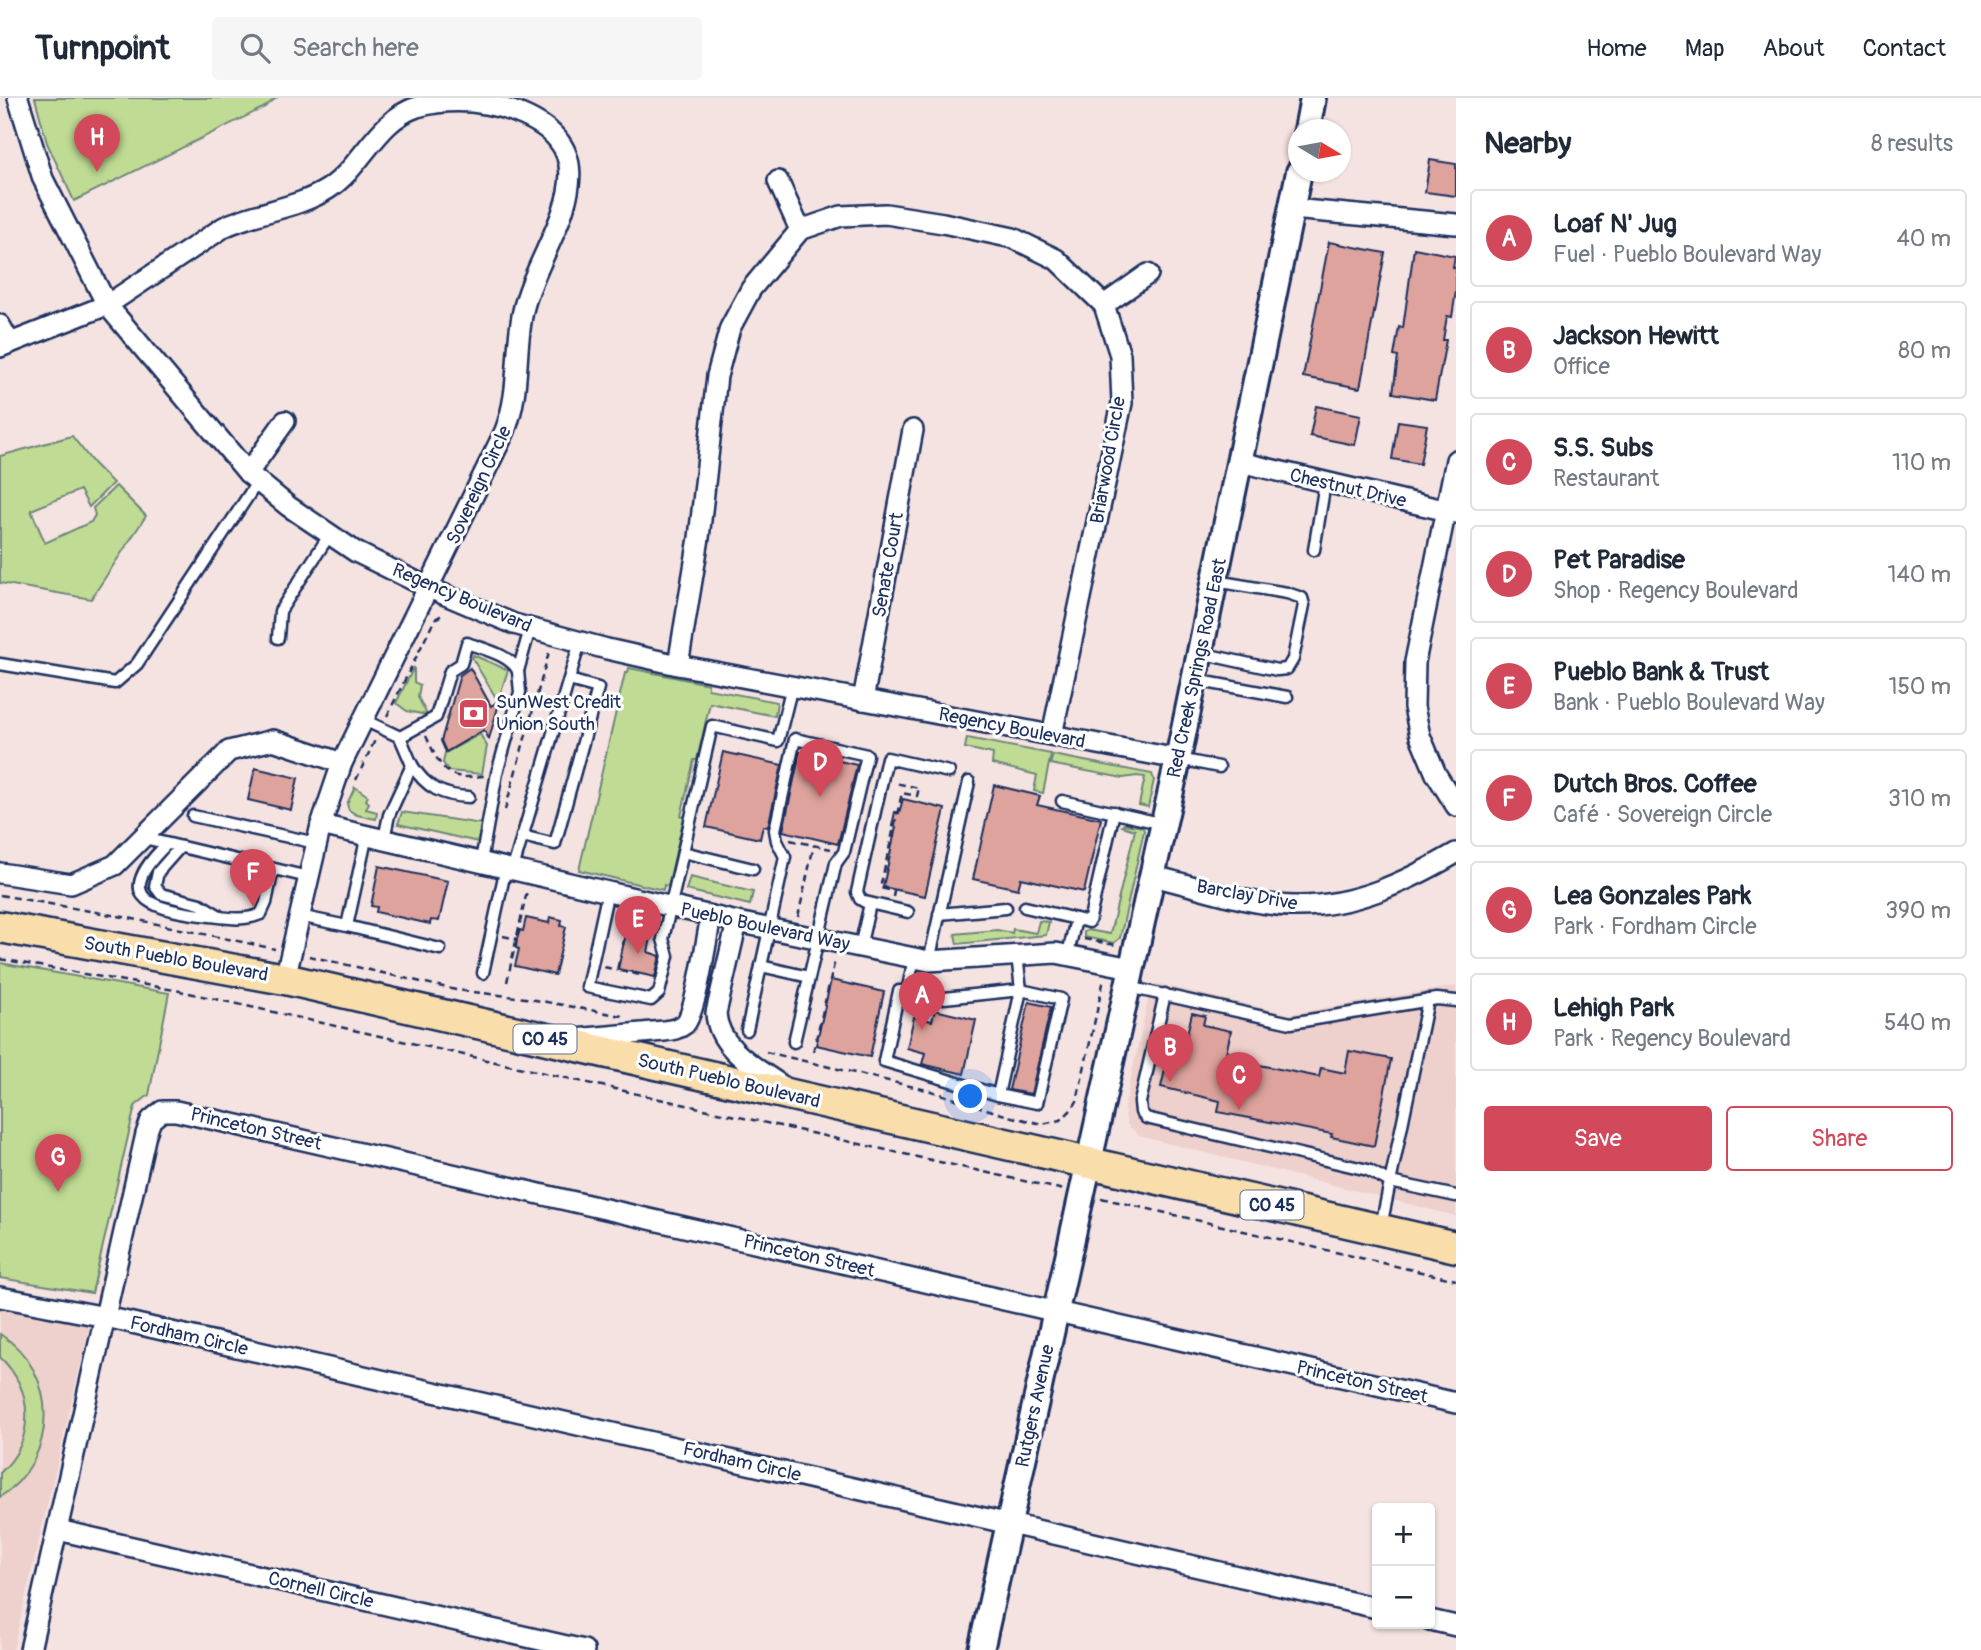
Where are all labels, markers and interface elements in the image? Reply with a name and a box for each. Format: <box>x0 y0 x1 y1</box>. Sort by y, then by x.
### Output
search box <box>212 17 702 80</box>
text: Turnpoint <box>35 28 170 69</box>
icon: search <box>236 29 274 67</box>
text: Search here <box>292 32 419 64</box>
text: Home <box>1586 34 1647 63</box>
text: Map <box>1685 34 1725 63</box>
text: About <box>1763 34 1825 63</box>
text: Contact <box>1863 34 1946 63</box>
pin: H <box>74 114 120 172</box>
north arrow <box>1288 119 1351 182</box>
text: Nearby <box>1484 125 1571 162</box>
text: 8 results <box>1871 129 1953 158</box>
text: Loaf N' Jug <box>1553 208 1677 240</box>
text: A <box>1502 224 1516 253</box>
text: 40 m <box>1897 224 1951 253</box>
text: Fuel · Pueblo Boulevard Way <box>1553 240 1821 269</box>
text: Jackson Hewitt <box>1553 320 1719 352</box>
text: B <box>1502 336 1516 365</box>
text: 80 m <box>1898 336 1951 365</box>
text: Office <box>1553 352 1610 381</box>
street label: Briarwood Circle <box>1085 394 1131 525</box>
street label: Sovereign Circle <box>441 421 517 548</box>
text: S.S. Subs <box>1553 432 1653 464</box>
text: C <box>1502 448 1516 477</box>
text: 110 m <box>1892 448 1951 477</box>
street label: Chestnut Drive <box>1287 463 1409 513</box>
text: Restaurant <box>1553 464 1659 493</box>
street label: Senate Court <box>867 510 909 619</box>
text: Pet Paradise <box>1553 544 1685 576</box>
street label: Red Creek Springs Road East <box>1162 556 1232 780</box>
street label: Regency Boulevard <box>389 558 535 638</box>
text: D <box>1502 560 1516 589</box>
text: 140 m <box>1888 560 1951 589</box>
text: Shop · Regency Boulevard <box>1553 576 1798 605</box>
text: Pueblo Bank & Trust <box>1553 656 1769 688</box>
text: E <box>1503 672 1515 701</box>
text: 150 m <box>1888 672 1951 701</box>
text: Bank · Pueblo Boulevard Way <box>1553 688 1825 717</box>
place label: SunWest Credit Union South <box>496 690 621 736</box>
bank icon: SunWest Credit Union South <box>456 696 490 730</box>
street label: Regency Boulevard <box>937 702 1087 754</box>
pin: D <box>797 739 843 797</box>
text: Dutch Bros. Coffee <box>1553 768 1756 800</box>
text: F <box>1502 784 1516 813</box>
text: 310 m <box>1888 784 1951 813</box>
text: Café · Sovereign Circle <box>1553 800 1772 829</box>
pin: F <box>230 849 276 907</box>
street label: Barclay Drive <box>1195 874 1300 916</box>
text: Lea Gonzales Park <box>1553 880 1751 912</box>
pin: E <box>615 896 661 954</box>
text: G <box>1501 896 1517 925</box>
text: 390 m <box>1885 896 1951 925</box>
street label: Pueblo Boulevard Way <box>678 897 852 957</box>
text: Park · Fordham Circle <box>1553 912 1757 941</box>
street label: South Pueblo Boulevard <box>82 931 270 987</box>
pin: A <box>899 972 945 1030</box>
text: Lehigh Park <box>1553 992 1674 1024</box>
text: H <box>1502 1008 1516 1037</box>
text: 540 m <box>1884 1008 1951 1037</box>
road number: CO 45 <box>514 1024 576 1054</box>
pin: B <box>1147 1024 1193 1082</box>
text: Park · Regency Boulevard <box>1553 1024 1791 1053</box>
street label: South Pueblo Boulevard <box>635 1048 823 1114</box>
pin: C <box>1216 1052 1262 1110</box>
your location <box>953 1079 987 1113</box>
street label: Princeton Street <box>188 1102 324 1156</box>
button: Save <box>1484 1106 1712 1171</box>
button: Share <box>1726 1106 1953 1171</box>
pin: G <box>35 1134 81 1192</box>
road number: CO 45 <box>1240 1190 1304 1220</box>
street label: Princeton Street <box>741 1229 877 1283</box>
street label: Fordham Circle <box>128 1311 251 1361</box>
street label: Rutgers Avenue <box>1010 1342 1060 1470</box>
street label: Princeton Street <box>1294 1355 1430 1409</box>
street label: Fordham Circle <box>681 1437 804 1487</box>
map controls <box>1372 1503 1435 1629</box>
button: + <box>1372 1503 1435 1566</box>
street label: Cornell Circle <box>266 1566 377 1614</box>
button: − <box>1372 1566 1435 1629</box>

